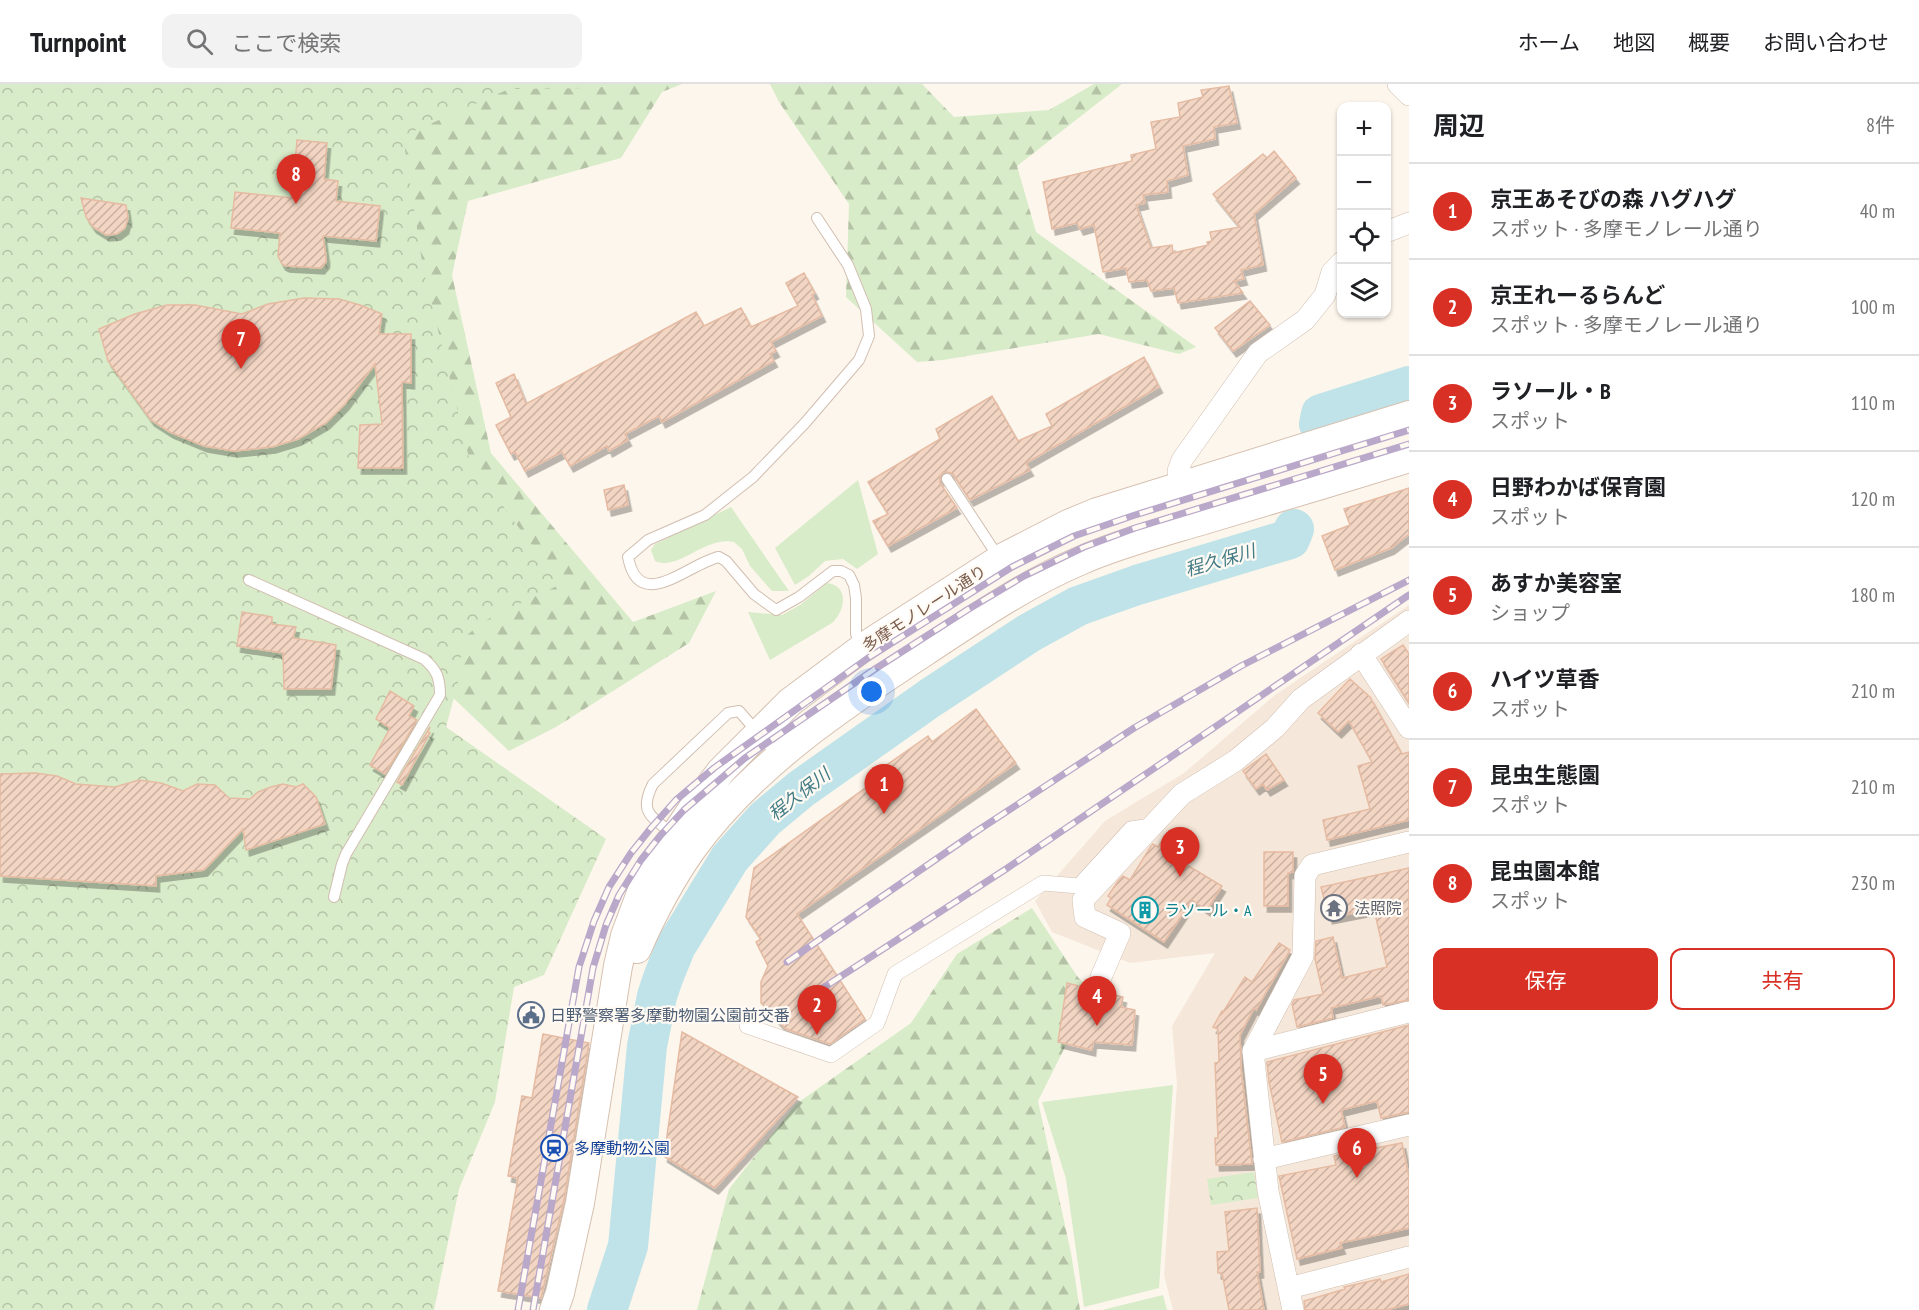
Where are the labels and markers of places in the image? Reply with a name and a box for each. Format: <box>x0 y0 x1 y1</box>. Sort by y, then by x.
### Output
pin: 8 <box>276 154 316 204</box>
pin: 7 <box>222 320 260 369</box>
pin: 1 <box>864 764 904 814</box>
pin: 3 <box>1160 828 1200 877</box>
temple icon: 法照院 <box>1319 893 1349 923</box>
building icon: ラソール・A <box>1130 895 1160 925</box>
place label: 法照院 <box>1354 898 1402 918</box>
place label: ラソール・A <box>1164 900 1252 920</box>
pin: 4 <box>1078 976 1116 1026</box>
pin: 2 <box>798 986 836 1035</box>
public building icon: 日野警察署多摩動物園公園前交番 <box>516 1000 546 1030</box>
place label: 日野警察署多摩動物園公園前交番 <box>550 1005 790 1025</box>
pin: 5 <box>1304 1054 1342 1104</box>
pin: 6 <box>1338 1128 1376 1178</box>
station icon: 多摩動物公園 <box>539 1133 569 1163</box>
place label: 多摩動物公園 <box>574 1138 670 1158</box>

